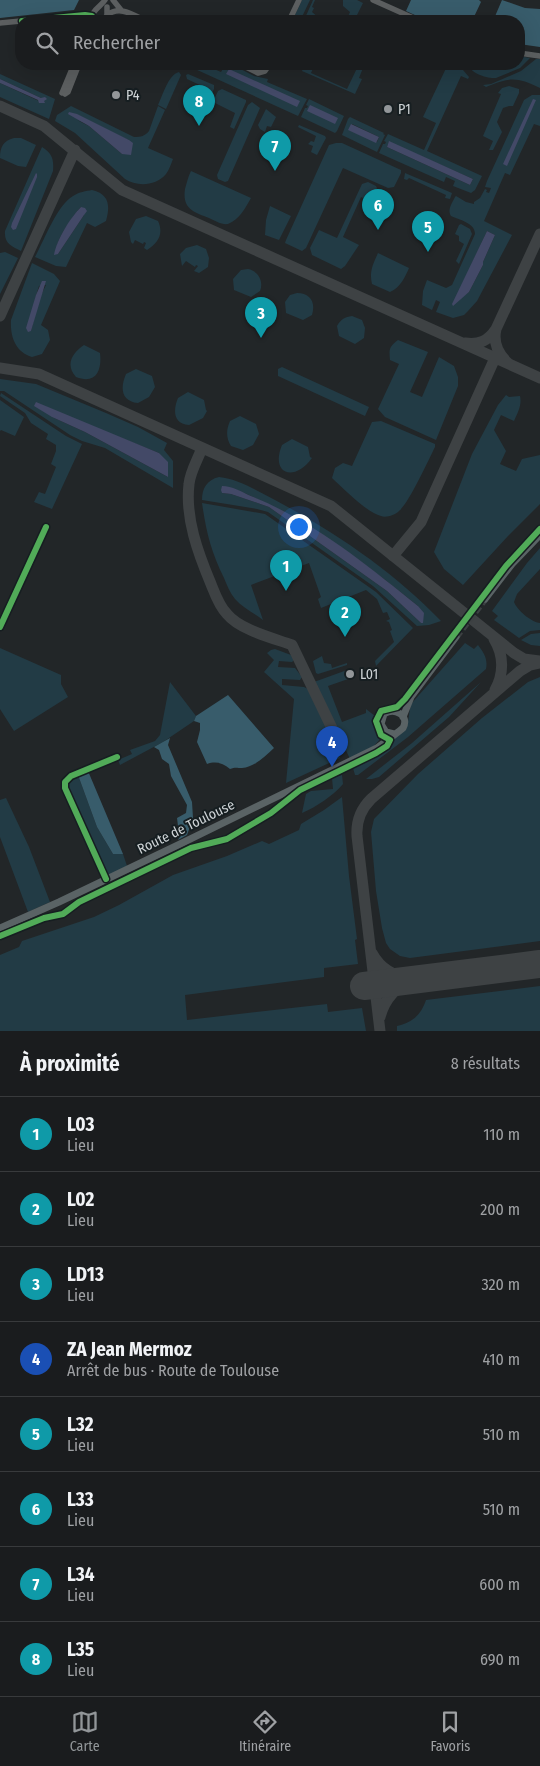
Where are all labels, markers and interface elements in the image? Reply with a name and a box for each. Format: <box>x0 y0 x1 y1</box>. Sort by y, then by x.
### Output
search box <box>15 15 525 70</box>
icon: search <box>33 29 61 57</box>
text: Rechercher <box>73 31 160 54</box>
pin: 8 <box>183 85 215 126</box>
place label: P4 <box>126 87 140 104</box>
marker: P4 <box>110 89 122 101</box>
place label: P1 <box>398 101 411 118</box>
marker: P1 <box>382 103 394 115</box>
pin: 7 <box>259 130 291 171</box>
pin: 6 <box>362 189 394 230</box>
pin: 5 <box>412 211 444 252</box>
pin: 3 <box>245 297 277 338</box>
your location <box>286 514 312 540</box>
pin: 1 <box>270 550 302 591</box>
pin: 2 <box>329 596 361 637</box>
place label: L01 <box>360 666 378 683</box>
marker: L01 <box>344 668 356 680</box>
pin: 4 <box>316 726 348 767</box>
street label: Route de Toulouse <box>135 796 237 858</box>
text: À proximité <box>20 1051 120 1077</box>
text: 8 résultats <box>451 1054 520 1073</box>
text: L03 <box>67 1113 94 1136</box>
text: 1 <box>33 1125 39 1144</box>
text: 110 m <box>483 1125 520 1144</box>
text: Lieu <box>67 1136 94 1155</box>
text: L02 <box>67 1188 94 1211</box>
text: 2 <box>32 1200 40 1219</box>
text: 200 m <box>480 1200 520 1219</box>
text: Lieu <box>67 1211 94 1230</box>
text: LD13 <box>67 1263 104 1286</box>
text: 3 <box>32 1275 40 1294</box>
text: 320 m <box>481 1275 520 1294</box>
text: Lieu <box>67 1286 94 1305</box>
text: ZA Jean Mermoz <box>67 1338 192 1361</box>
text: 4 <box>32 1350 40 1369</box>
text: 410 m <box>482 1350 520 1369</box>
text: Arrêt de bus · Route de Toulouse <box>67 1361 279 1380</box>
text: L32 <box>67 1413 93 1436</box>
text: 5 <box>32 1425 40 1444</box>
text: 510 m <box>483 1425 520 1444</box>
text: Lieu <box>67 1436 94 1455</box>
text: L33 <box>67 1488 94 1511</box>
text: 6 <box>32 1500 40 1519</box>
text: 510 m <box>483 1500 520 1519</box>
text: Lieu <box>67 1511 94 1530</box>
text: L34 <box>67 1563 95 1586</box>
text: 7 <box>33 1575 39 1594</box>
text: 600 m <box>479 1575 520 1594</box>
text: Lieu <box>67 1586 94 1605</box>
text: L35 <box>67 1638 94 1661</box>
text: 8 <box>32 1650 40 1669</box>
text: 690 m <box>480 1650 520 1669</box>
text: Lieu <box>67 1661 94 1680</box>
tab: Carte <box>70 1708 100 1755</box>
tab: Itinéraire <box>239 1708 291 1755</box>
tab: Favoris <box>430 1708 470 1755</box>

